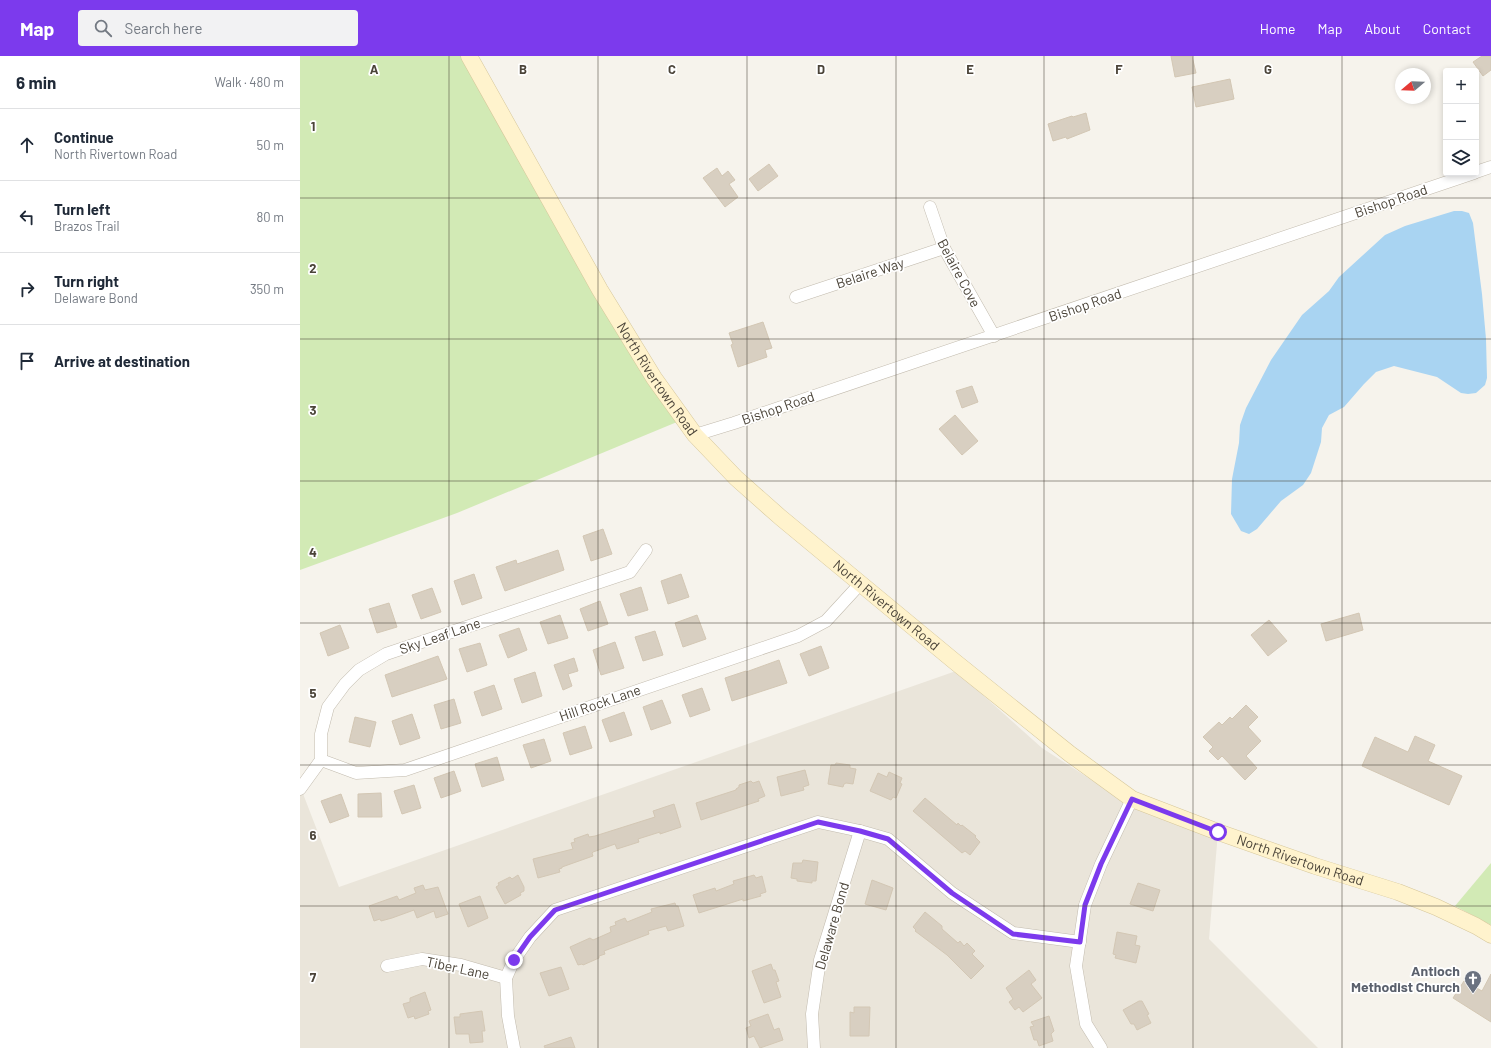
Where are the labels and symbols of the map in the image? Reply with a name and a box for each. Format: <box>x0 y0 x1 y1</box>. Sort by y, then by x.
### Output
text: A <box>370 61 379 77</box>
text: B <box>519 61 527 77</box>
text: C <box>668 61 676 77</box>
text: D <box>817 61 825 77</box>
text: E <box>966 61 974 77</box>
text: F <box>1115 61 1123 77</box>
text: G <box>1264 61 1272 77</box>
north arrow <box>1395 68 1431 104</box>
text: 1 <box>311 118 315 134</box>
street label: Bishop Road <box>1352 180 1429 221</box>
street label: Belaire Cove <box>934 236 985 310</box>
street label: Belaire Way <box>834 253 907 292</box>
text: 2 <box>309 260 317 276</box>
street label: Bishop Road <box>1046 284 1123 325</box>
street label: North Rivertown Road <box>614 319 702 439</box>
street label: Bishop Road <box>739 387 816 428</box>
text: 3 <box>309 402 317 418</box>
text: 4 <box>309 544 317 560</box>
street label: North Rivertown Road <box>830 556 943 654</box>
street label: Sky Leaf Lane <box>397 614 483 657</box>
street label: Hill Rock Lane <box>557 681 643 724</box>
text: 5 <box>309 685 317 701</box>
route start <box>1209 823 1227 841</box>
text: 6 <box>310 827 317 843</box>
street label: North Rivertown Road <box>1235 830 1366 889</box>
street label: Delaware Bond <box>811 880 852 972</box>
route end <box>505 951 523 969</box>
street label: Tiber Lane <box>425 953 491 983</box>
place label: Antioch Methodist Church <box>1351 962 1460 995</box>
text: 7 <box>310 969 317 985</box>
church icon: Antioch Methodist Church <box>1463 969 1483 994</box>

